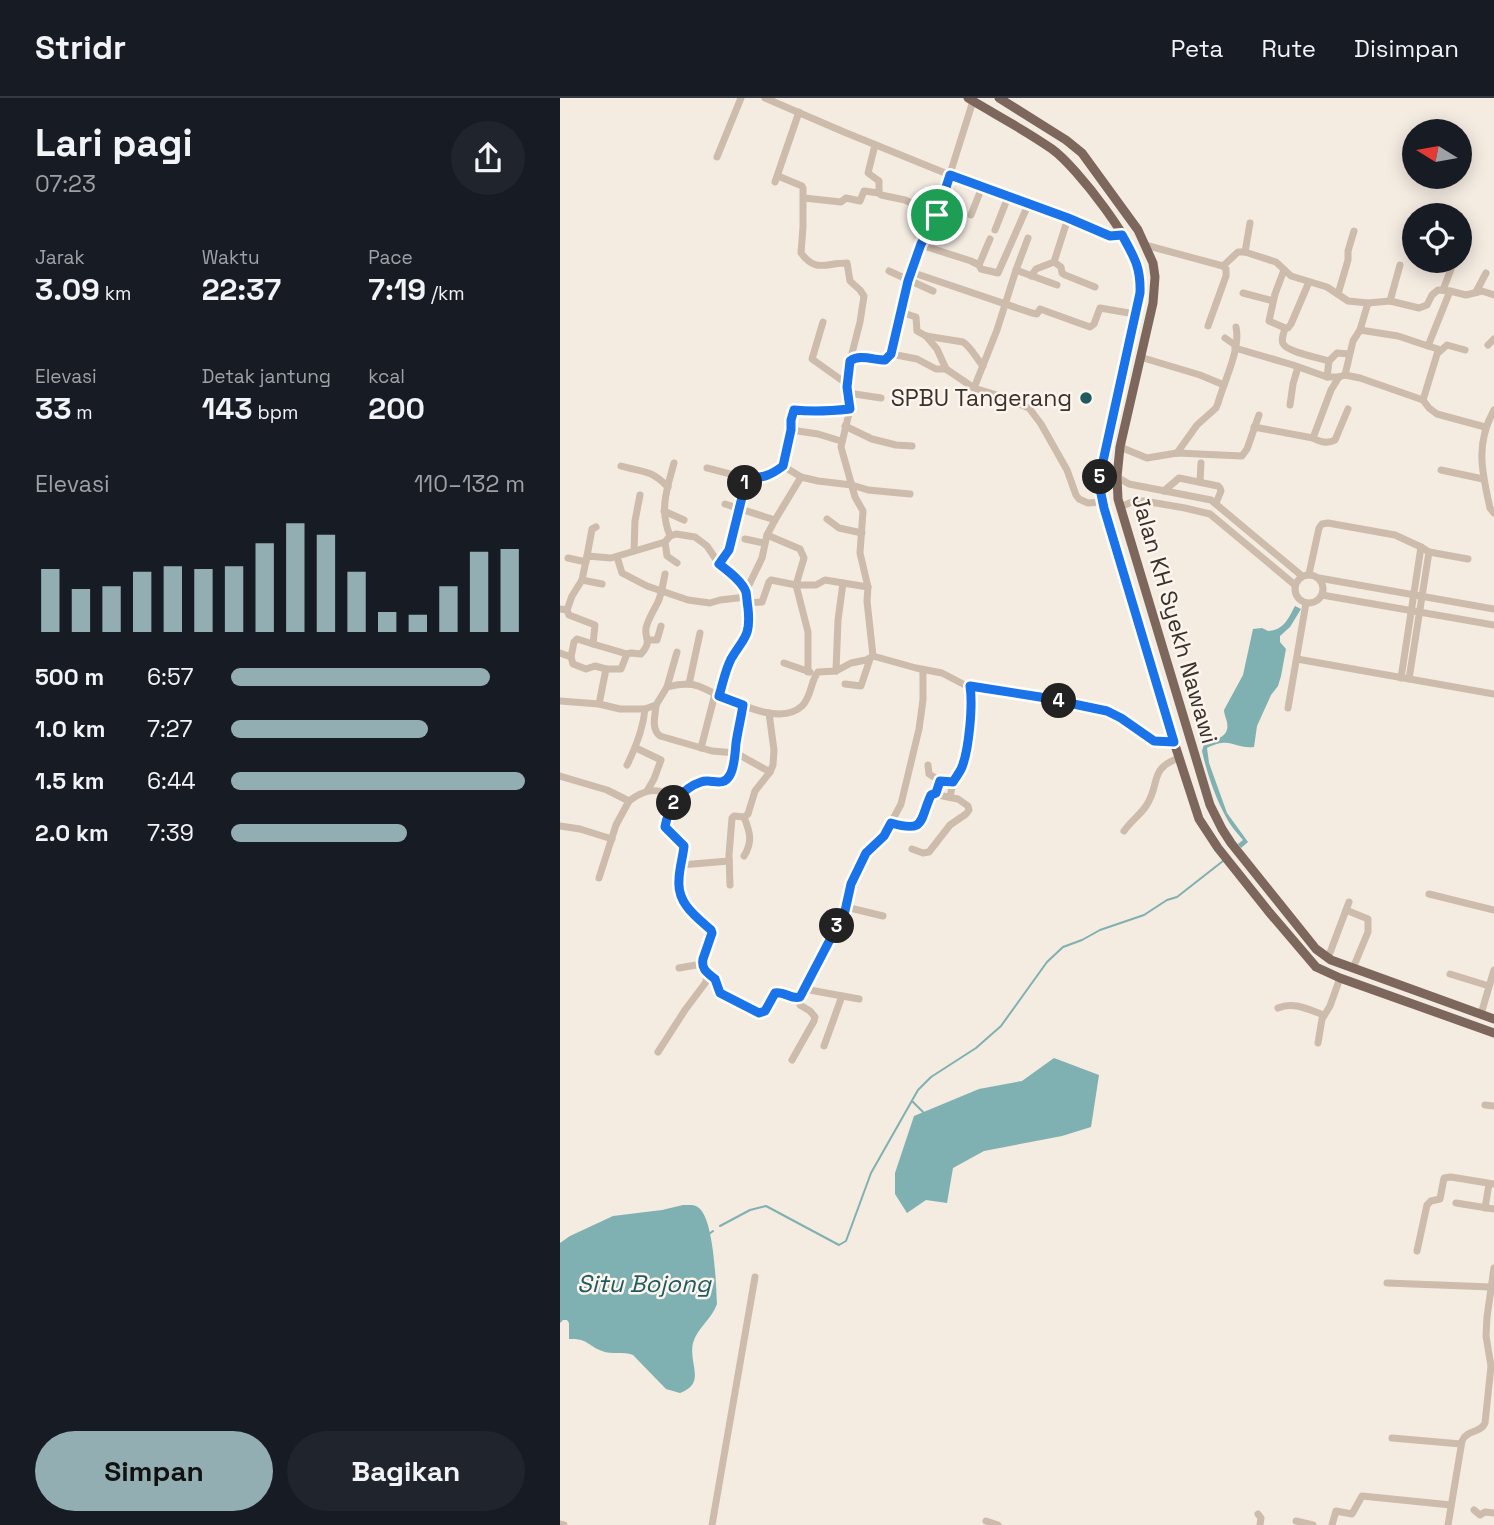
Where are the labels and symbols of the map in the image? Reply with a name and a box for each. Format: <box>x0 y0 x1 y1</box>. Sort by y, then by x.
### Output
north arrow <box>1402 119 1472 189</box>
pin <box>907 185 967 245</box>
place label: SPBU Tangerang <box>891 383 1072 413</box>
marker: SPBU Tangerang <box>1078 390 1094 406</box>
pin: 5 <box>1082 460 1118 494</box>
pin: 1 <box>728 466 762 500</box>
street label: Jalan KH Syekh Nawawi <box>1125 491 1225 747</box>
pin: 4 <box>1042 684 1076 718</box>
pin: 2 <box>656 786 692 820</box>
pin: 3 <box>820 908 854 944</box>
water label: Situ Bojong <box>577 1268 713 1299</box>

